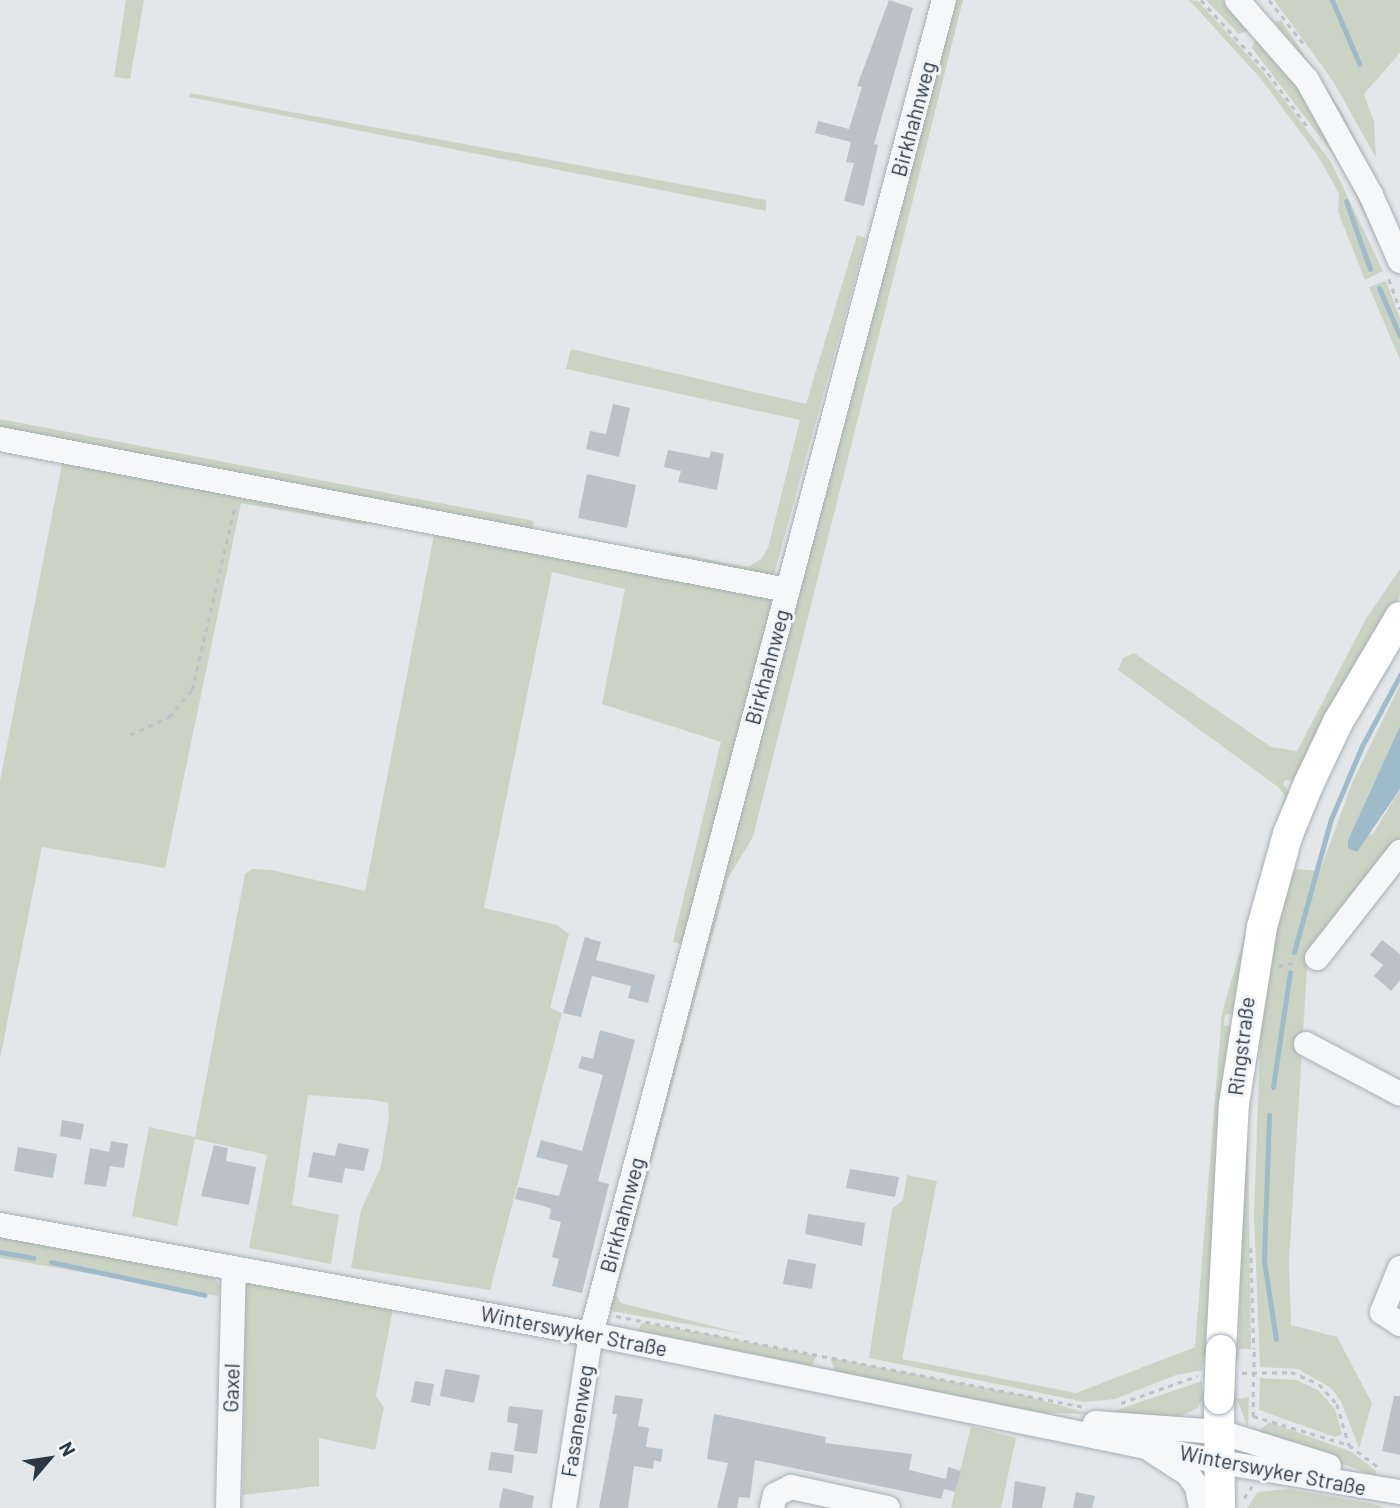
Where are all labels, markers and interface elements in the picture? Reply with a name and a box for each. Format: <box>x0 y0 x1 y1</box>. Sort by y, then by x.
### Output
street label: Birkhahnweg <box>886 59 940 179</box>
street label: Birkhahnweg <box>740 607 794 727</box>
street label: Ringstraße <box>1222 995 1260 1097</box>
street label: Birkhahnweg <box>595 1155 649 1275</box>
street label: Winterswyker Straße <box>478 1301 670 1361</box>
street label: Gaxel <box>218 1363 244 1413</box>
street label: Fasanenweg <box>556 1363 598 1479</box>
north arrow <box>14 1424 84 1494</box>
text: N <box>55 1437 81 1460</box>
street label: Winterswyker Straße <box>1177 1440 1369 1500</box>

